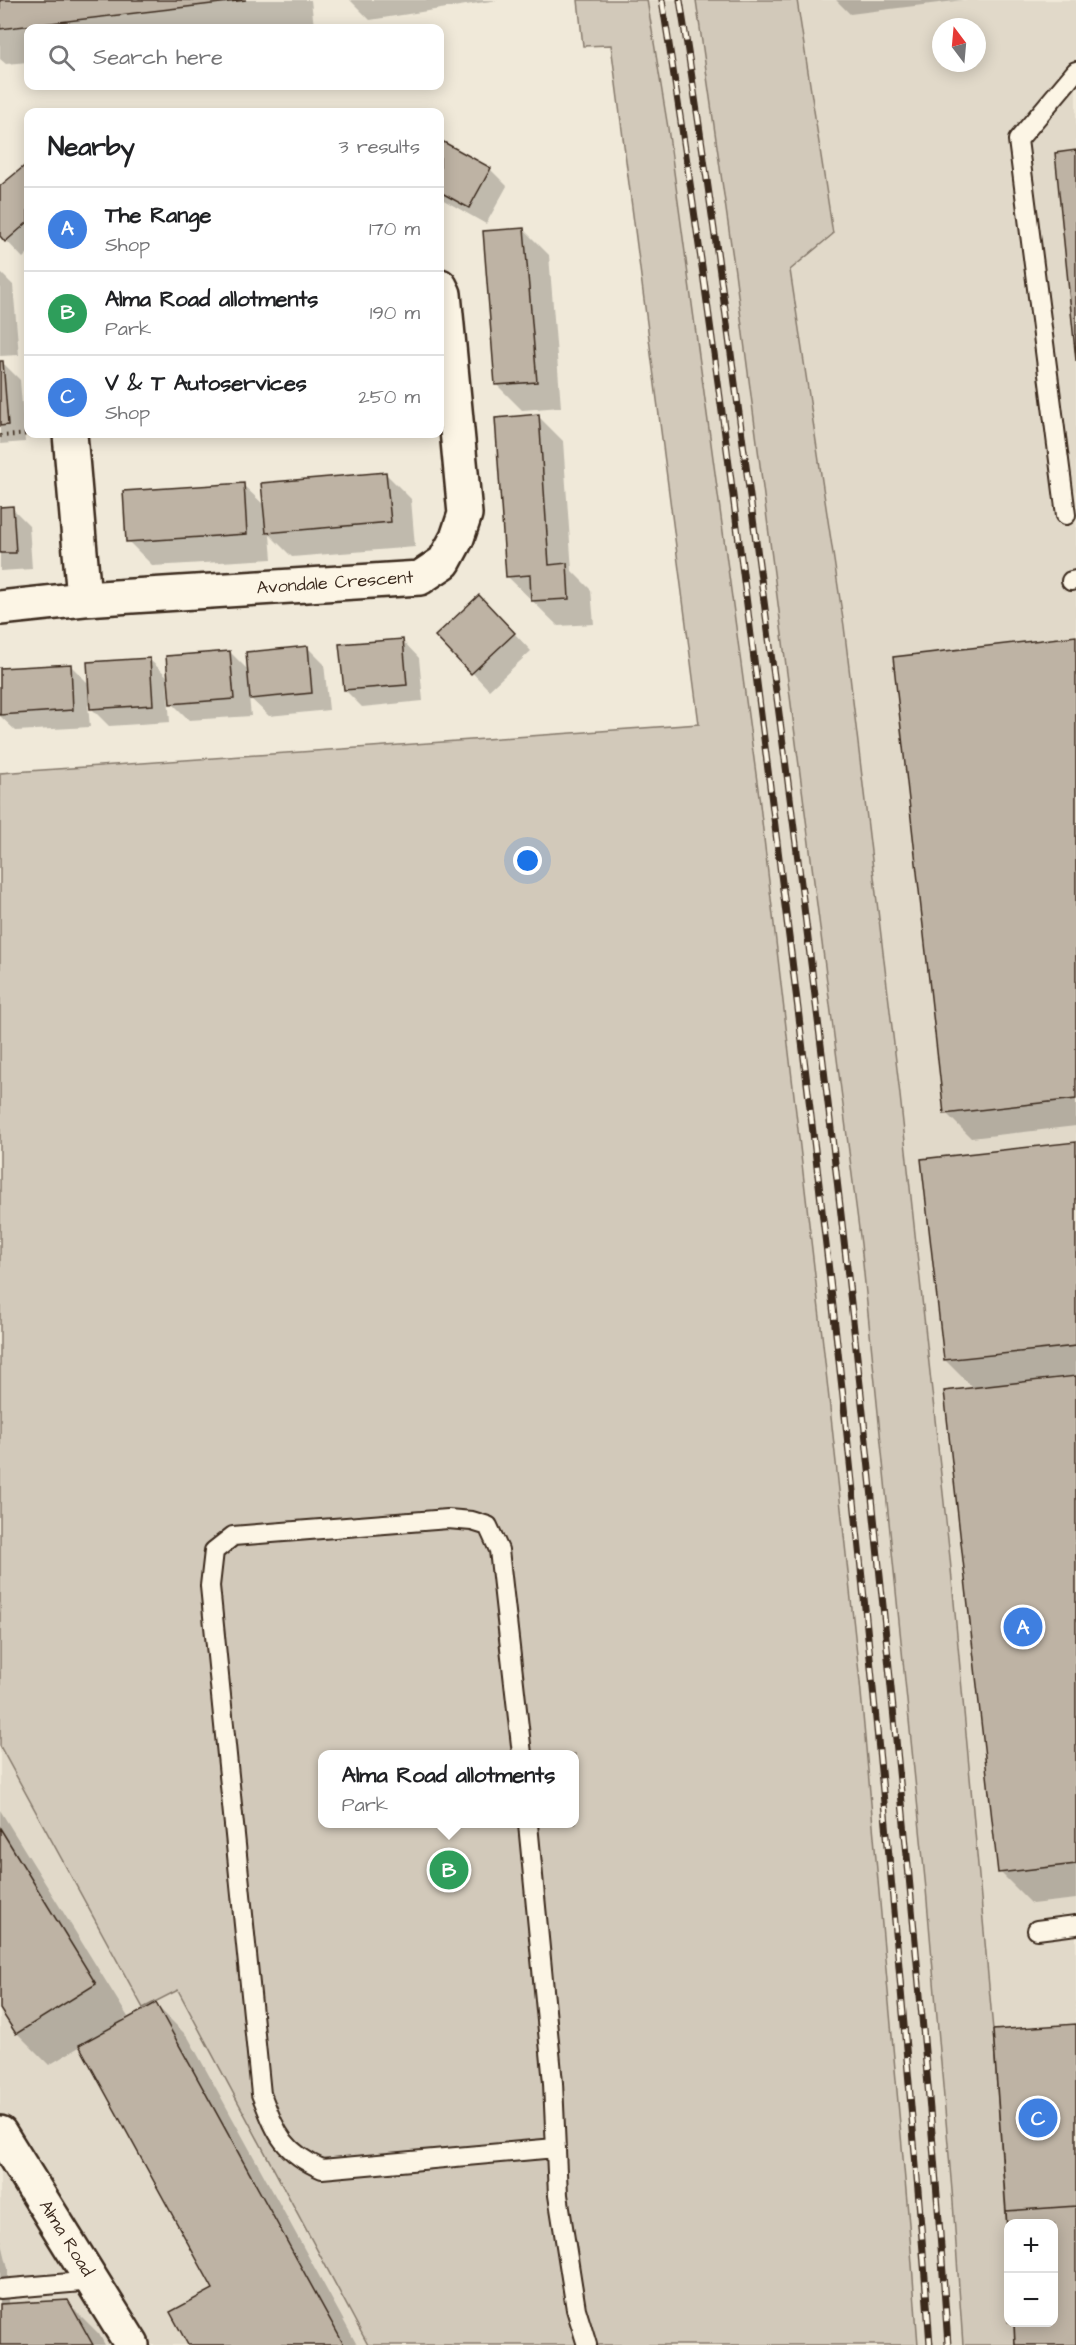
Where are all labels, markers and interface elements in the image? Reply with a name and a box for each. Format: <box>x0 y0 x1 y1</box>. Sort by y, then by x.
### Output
north arrow <box>932 18 986 72</box>
search box <box>24 24 444 90</box>
icon: search <box>45 41 78 74</box>
text: Search here <box>93 42 223 73</box>
text: Nearby <box>48 129 135 165</box>
text: 3 results <box>338 133 420 161</box>
text: The Range <box>105 200 211 231</box>
text: A <box>61 215 74 243</box>
text: 170 m <box>369 215 420 243</box>
text: Shop <box>105 231 150 259</box>
text: Alma Road allotments <box>105 284 318 315</box>
text: B <box>60 299 75 327</box>
text: 190 m <box>370 299 420 327</box>
text: Park <box>105 315 151 343</box>
text: V & T Autoservices <box>105 368 307 399</box>
text: C <box>60 383 75 411</box>
text: 250 m <box>358 383 420 411</box>
text: Shop <box>105 399 150 427</box>
street label: Avondale Crescent <box>256 565 415 600</box>
your location <box>513 846 542 875</box>
pin: A <box>1004 1604 1042 1650</box>
popup <box>318 1750 579 1828</box>
text: Alma Road allotments <box>342 1760 555 1791</box>
text: Park <box>342 1791 388 1819</box>
pin: B <box>430 1848 468 1892</box>
pin: C <box>1018 2096 1058 2140</box>
street label: Alma Road <box>33 2195 100 2281</box>
map controls <box>1004 2219 1058 2327</box>
button: + <box>1004 2219 1058 2273</box>
button: − <box>1004 2273 1058 2327</box>

